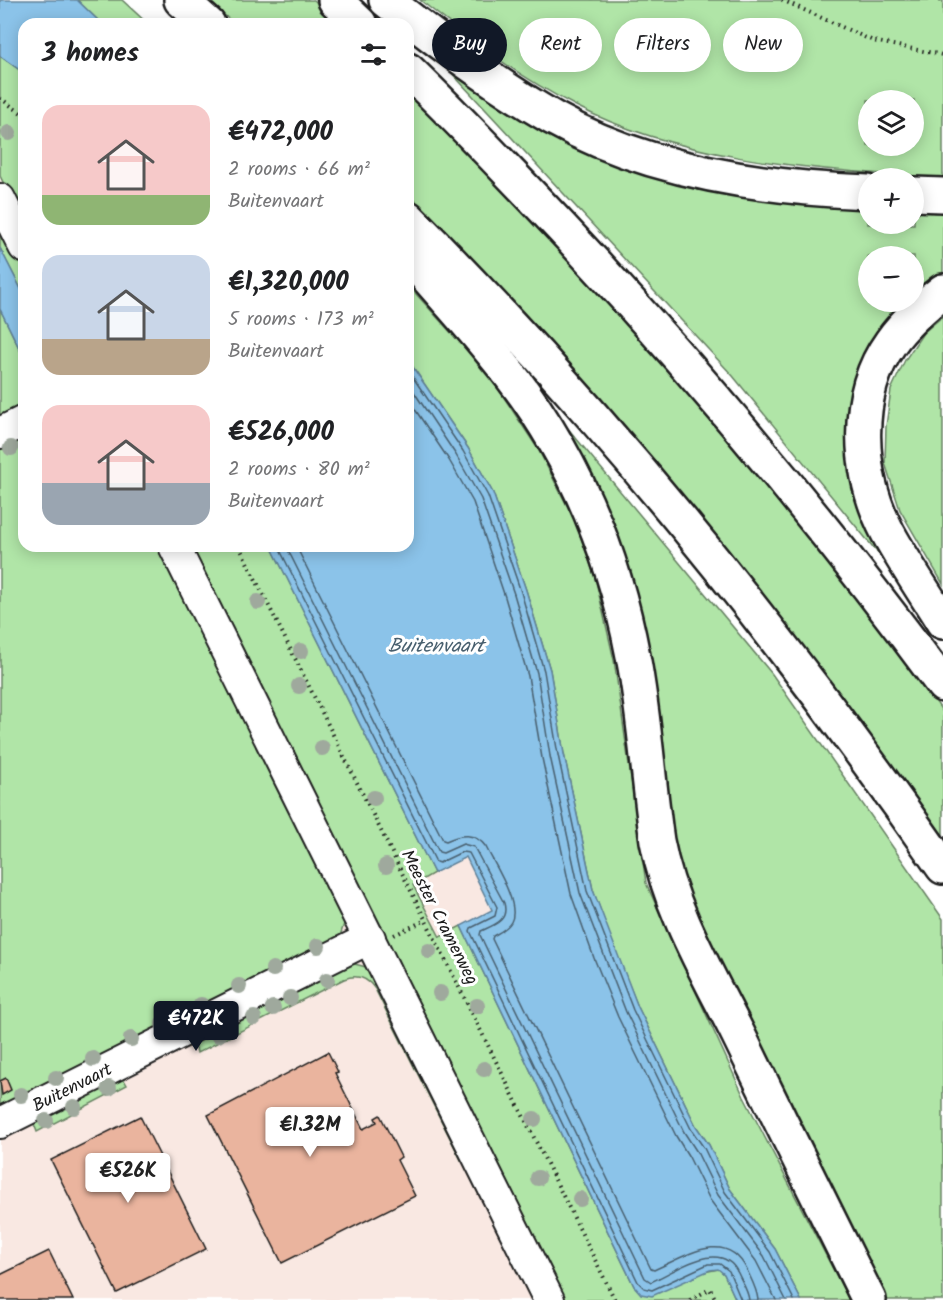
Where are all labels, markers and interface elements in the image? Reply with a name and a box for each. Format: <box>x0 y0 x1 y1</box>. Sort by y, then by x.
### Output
chip: Buy <box>432 18 507 72</box>
chip: Rent <box>519 18 602 72</box>
chip: Filters <box>614 18 711 72</box>
chip: New <box>723 18 803 72</box>
text: 3 homes <box>42 33 139 75</box>
icon: filters <box>357 38 390 71</box>
map controls <box>858 90 924 312</box>
button: layers <box>858 90 924 156</box>
text: €472,000 <box>228 112 333 154</box>
icon: home <box>90 129 162 201</box>
text: 2 rooms · 66 m² <box>228 154 370 186</box>
button: + <box>858 168 924 234</box>
text: Buitenvaart <box>228 186 324 218</box>
button: − <box>858 246 924 312</box>
text: €1,320,000 <box>228 262 349 304</box>
icon: home <box>90 279 162 351</box>
text: 5 rooms · 173 m² <box>228 304 374 336</box>
text: Buitenvaart <box>228 336 324 368</box>
text: €526,000 <box>228 412 334 454</box>
icon: home <box>90 429 162 501</box>
text: 2 rooms · 80 m² <box>228 454 370 486</box>
text: Buitenvaart <box>228 486 324 518</box>
water label: Buitenvaart <box>388 631 487 663</box>
street label: Meester Cramerweg <box>392 845 485 990</box>
pin: €472K <box>154 1001 238 1052</box>
text: €472K <box>168 1004 224 1036</box>
street label: Buitenvaart <box>28 1055 119 1121</box>
pin: €1.32M <box>261 1107 359 1158</box>
text: €1.32M <box>279 1110 341 1142</box>
pin: €526K <box>86 1153 170 1204</box>
text: €526K <box>99 1156 157 1188</box>

